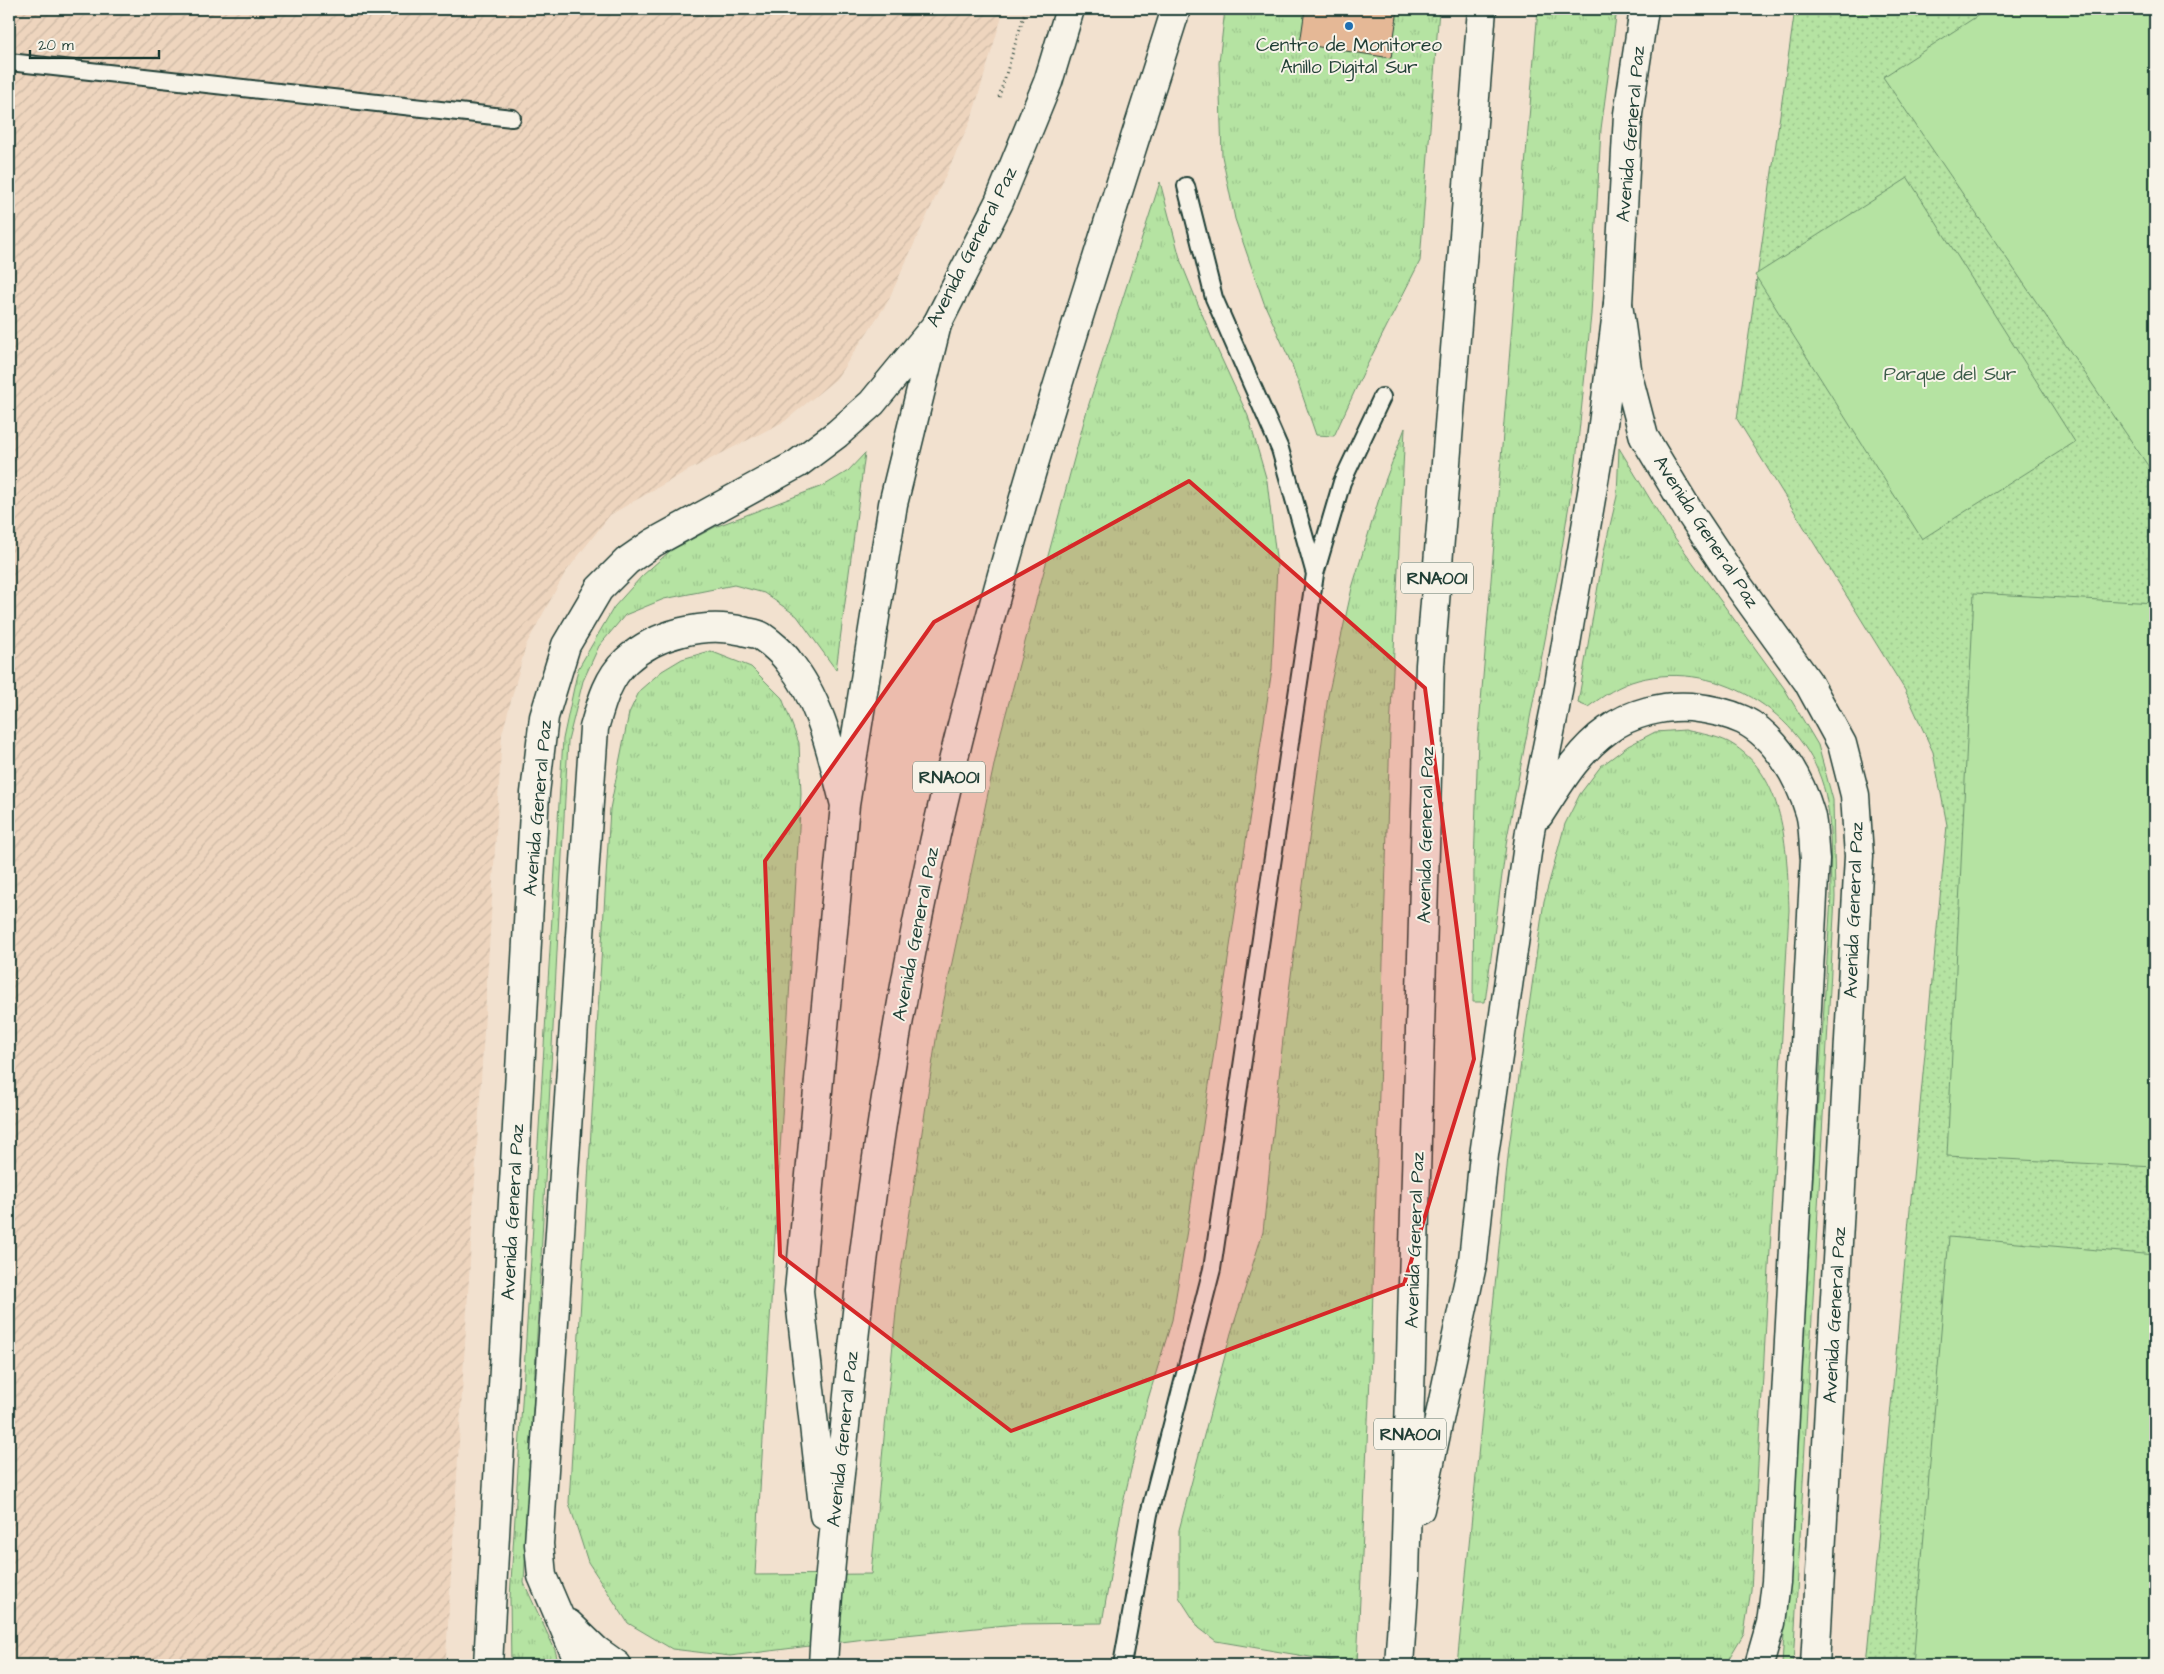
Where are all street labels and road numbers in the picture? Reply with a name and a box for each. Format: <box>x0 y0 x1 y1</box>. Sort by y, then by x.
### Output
street label: Avenida General Paz <box>1610 44 1652 223</box>
street label: Avenida General Paz <box>920 162 1024 332</box>
street label: Avenida General Paz <box>1647 450 1766 614</box>
road number: RNA001 <box>1401 562 1473 594</box>
street label: Avenida General Paz <box>517 718 559 897</box>
street label: Avenida General Paz <box>1411 746 1441 924</box>
road number: RNA001 <box>913 762 985 792</box>
street label: Avenida General Paz <box>1837 821 1871 999</box>
street label: Avenida General Paz <box>886 844 946 1023</box>
street label: Avenida General Paz <box>495 1122 531 1301</box>
street label: Avenida General Paz <box>1398 1151 1432 1329</box>
street label: Avenida General Paz <box>1817 1225 1853 1404</box>
street label: Avenida General Paz <box>820 1349 866 1528</box>
road number: RNA001 <box>1374 1418 1446 1450</box>

